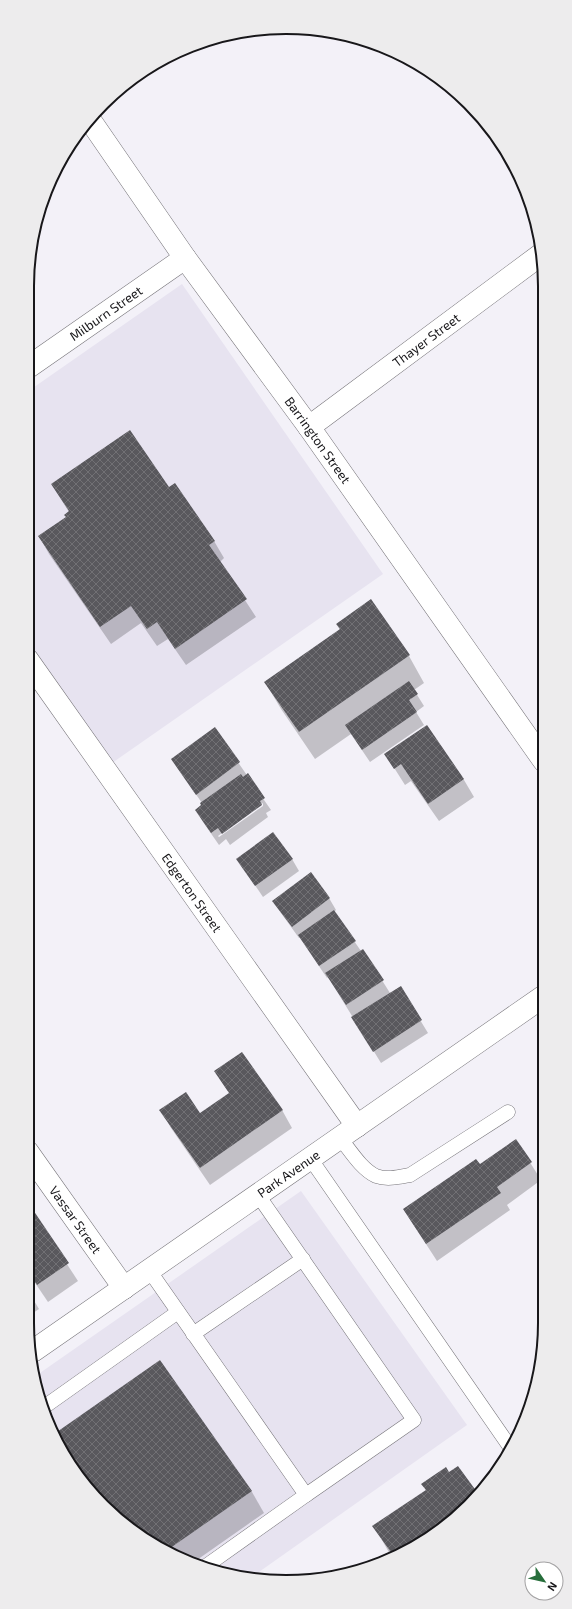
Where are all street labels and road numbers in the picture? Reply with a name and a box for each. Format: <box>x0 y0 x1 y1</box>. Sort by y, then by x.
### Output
street label: Milburn Street <box>66 282 145 344</box>
street label: Thayer Street <box>389 310 463 370</box>
street label: Barrington Street <box>282 394 354 487</box>
street label: Edgerton Street <box>159 850 225 935</box>
street label: Park Avenue <box>254 1146 323 1201</box>
street label: Vassar Street <box>46 1183 105 1256</box>

